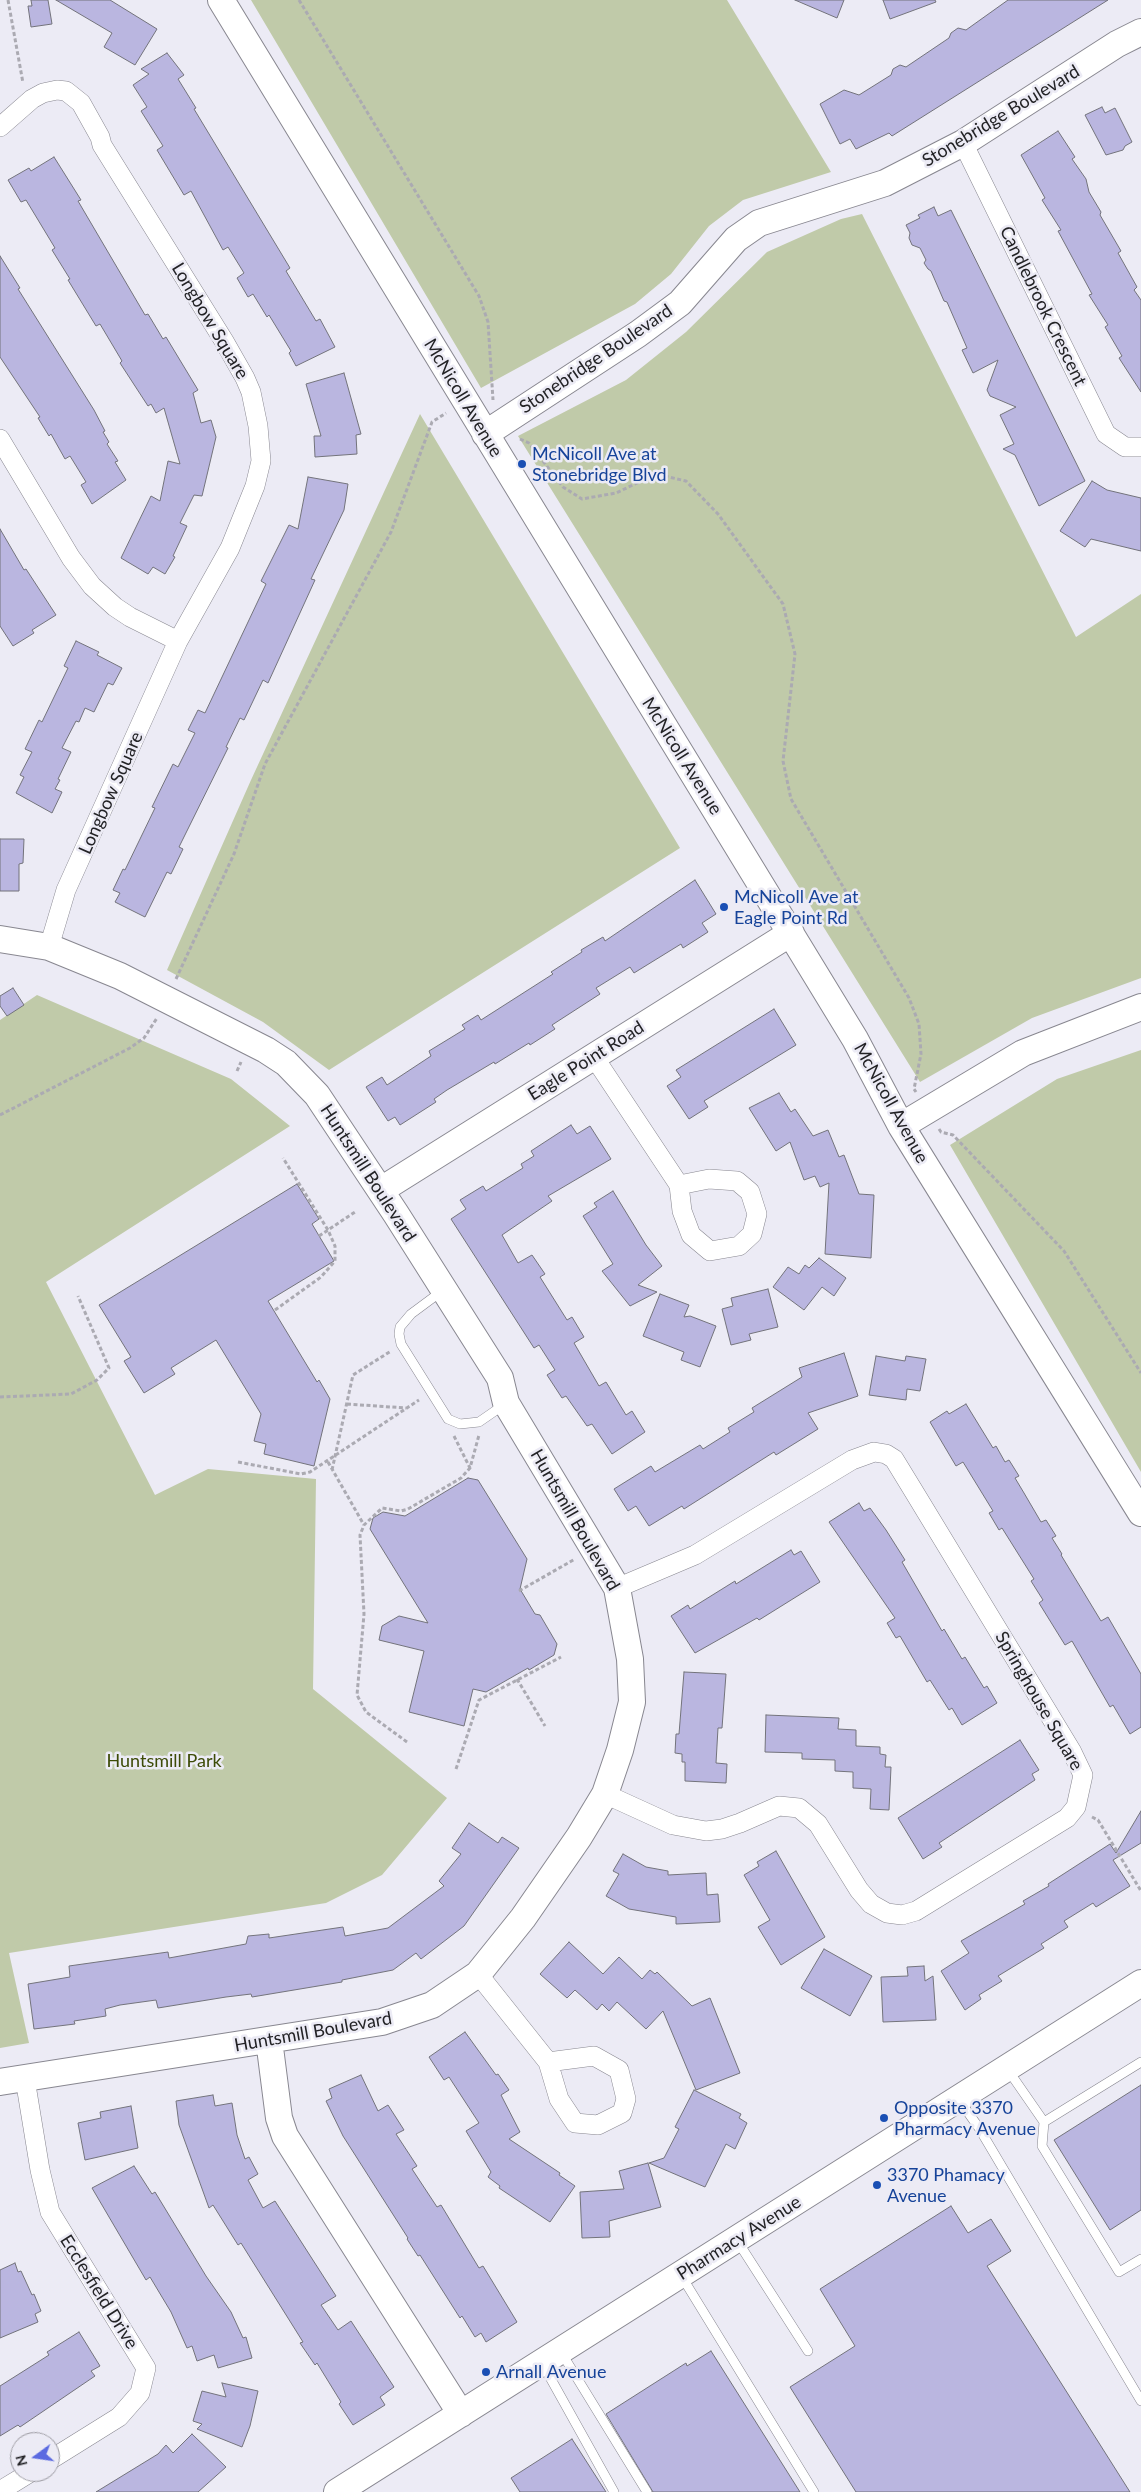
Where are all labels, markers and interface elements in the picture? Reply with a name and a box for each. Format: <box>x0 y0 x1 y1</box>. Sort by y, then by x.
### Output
street label: Stonebridge Boulevard <box>919 61 1083 171</box>
street label: Candlebrook Crescent <box>995 223 1091 389</box>
street label: Longbow Square <box>167 259 253 383</box>
street label: Stonebridge Boulevard <box>516 300 676 418</box>
street label: McNicoll Avenue <box>419 335 507 461</box>
place label: McNicoll Ave at Stonebridge Blvd <box>532 443 667 486</box>
marker: McNicoll Ave at Stonebridge Blvd <box>516 458 528 470</box>
street label: McNicoll Avenue <box>637 693 727 819</box>
street label: Longbow Square <box>74 729 148 857</box>
place label: McNicoll Ave at Eagle Point Rd <box>734 886 858 929</box>
marker: McNicoll Ave at Eagle Point Rd <box>718 901 730 913</box>
street label: Eagle Point Road <box>524 1017 648 1105</box>
street label: McNicoll Avenue <box>849 1039 933 1167</box>
street label: Huntsmill Boulevard <box>315 1100 421 1246</box>
street label: Huntsmill Boulevard <box>526 1445 624 1595</box>
street label: Springhouse Square <box>991 1628 1087 1774</box>
park label: Huntsmill Park <box>106 1750 222 1772</box>
street label: Huntsmill Boulevard <box>233 2008 393 2056</box>
place label: Opposite 3370 Pharmacy Avenue <box>894 2097 1036 2140</box>
marker: Opposite 3370 Pharmacy Avenue <box>878 2112 890 2124</box>
place label: 3370 Phamacy Avenue <box>887 2164 1005 2206</box>
marker: 3370 Phamacy Avenue <box>871 2179 883 2191</box>
street label: Pharmacy Avenue <box>673 2191 805 2285</box>
street label: Ecclesfield Drive <box>55 2231 143 2353</box>
place label: Arnall Avenue <box>496 2361 606 2383</box>
marker: Arnall Avenue <box>480 2366 492 2378</box>
north arrow <box>10 2432 60 2482</box>
text: N <box>11 2453 30 2468</box>

